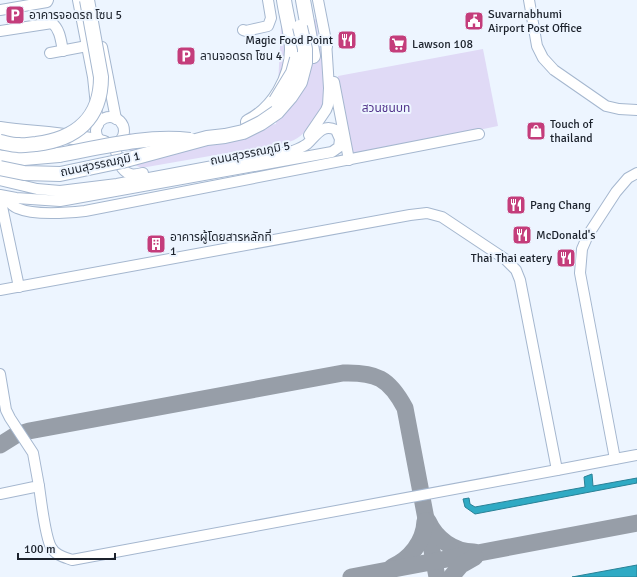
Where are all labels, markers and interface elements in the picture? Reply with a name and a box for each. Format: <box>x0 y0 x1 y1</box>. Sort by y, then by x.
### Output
parking icon: อาคารจอดรถ โซน 5 <box>4 4 26 26</box>
place label: Suvarnabhumi Airport Post Office <box>488 7 582 36</box>
place label: อาคารจอดรถ โซน 5 <box>29 8 122 23</box>
public building icon: Suvarnabhumi Airport Post Office <box>463 10 485 32</box>
restaurant icon: Magic Food Point <box>336 29 358 51</box>
place label: Magic Food Point <box>245 33 333 48</box>
supermarket icon: Lawson 108 <box>387 33 409 55</box>
place label: Lawson 108 <box>412 37 473 52</box>
parking icon: ลานจอดรถ โซน 4 <box>175 45 197 67</box>
place label: ลานจอดรถ โซน 4 <box>200 49 283 64</box>
park label: สวนชนบท <box>362 101 410 116</box>
place label: Touch of thailand <box>550 117 594 146</box>
shop icon: Touch of thailand <box>525 120 547 142</box>
street label: ถนนสุวรรณภูมิ 5 <box>209 138 291 169</box>
street label: ถนนสุวรรณภูมิ 1 <box>59 149 141 180</box>
restaurant icon: Pang Chang <box>505 194 527 216</box>
place label: Pang Chang <box>530 198 591 213</box>
restaurant icon: McDonald's <box>511 224 533 246</box>
place label: อาคารผู้โดยสารหลักที่ 1 <box>170 228 272 259</box>
place label: McDonald's <box>536 228 596 243</box>
building icon: อาคารผู้โดยสารหลักที่ 1 <box>145 233 167 255</box>
restaurant icon: Thai Thai eatery <box>555 247 577 269</box>
place label: Thai Thai eatery <box>471 251 552 266</box>
scale bar <box>18 535 115 561</box>
text: 100 m <box>24 542 56 557</box>

